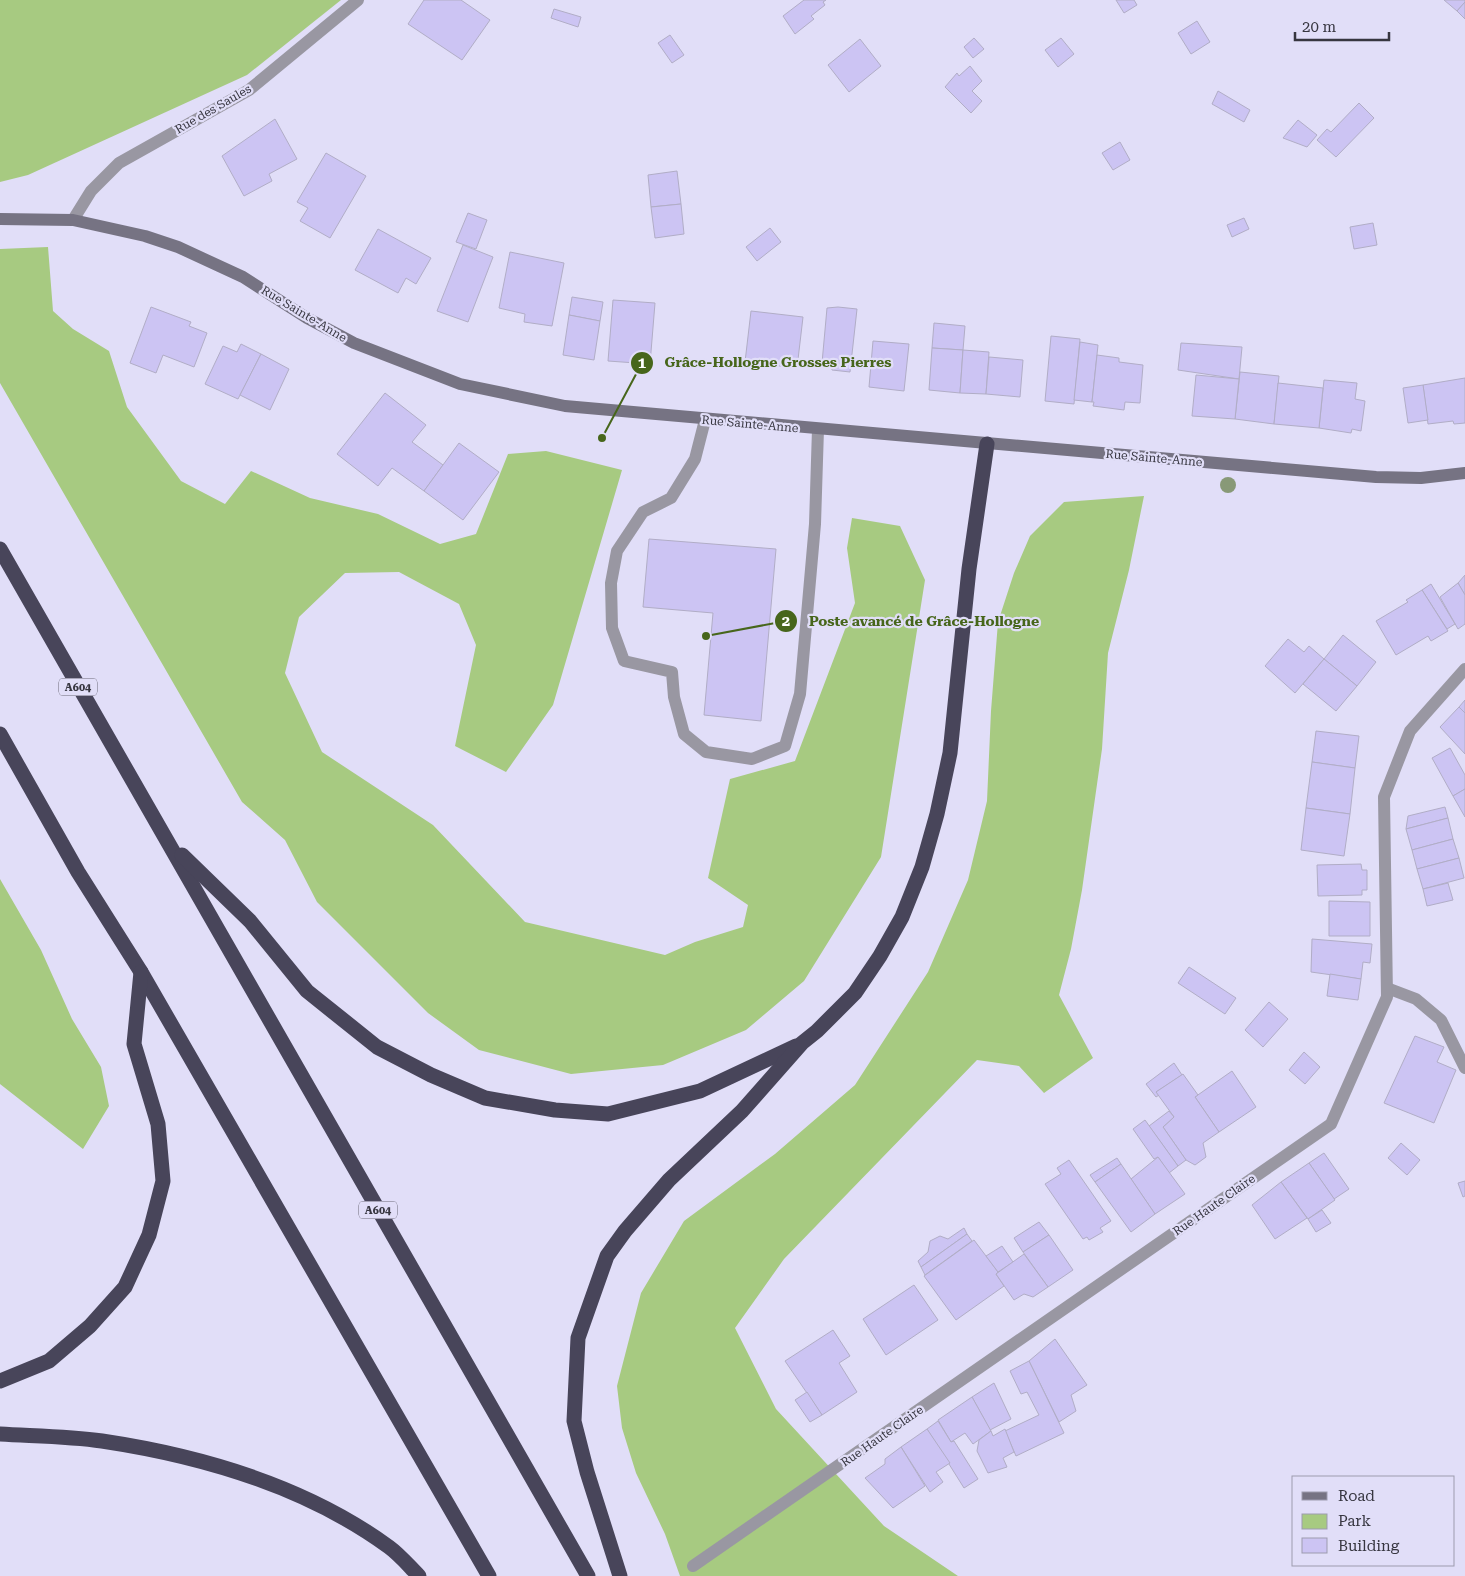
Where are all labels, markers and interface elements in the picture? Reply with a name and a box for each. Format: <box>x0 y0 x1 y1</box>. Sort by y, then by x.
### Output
scale bar <box>1295 10 1389 42</box>
text: 20 m <box>1302 18 1337 36</box>
street label: Rue des Saules <box>172 81 254 136</box>
street label: Rue Sainte-Anne <box>259 283 350 345</box>
callout: Grâce-Hollogne Grosses Pierres <box>629 348 901 377</box>
text: 1 <box>638 354 647 372</box>
text: Grâce-Hollogne Grosses Pierres <box>665 354 891 370</box>
street label: Rue Sainte-Anne <box>701 413 799 435</box>
street label: Rue Sainte-Anne <box>1105 447 1203 469</box>
callout: Poste avancé de Grâce-Hollogne <box>774 606 1049 635</box>
text: 2 <box>782 612 790 630</box>
text: Poste avancé de Grâce-Hollogne <box>809 613 1039 629</box>
road number: A604 <box>59 679 97 696</box>
street label: Rue Haute Claire <box>1170 1171 1258 1239</box>
road number: A604 <box>359 1202 397 1218</box>
street label: Rue Haute Claire <box>838 1402 926 1470</box>
legend <box>1292 1476 1455 1566</box>
text: Road <box>1338 1487 1375 1505</box>
text: Park <box>1338 1512 1372 1530</box>
text: Building <box>1338 1537 1400 1555</box>

